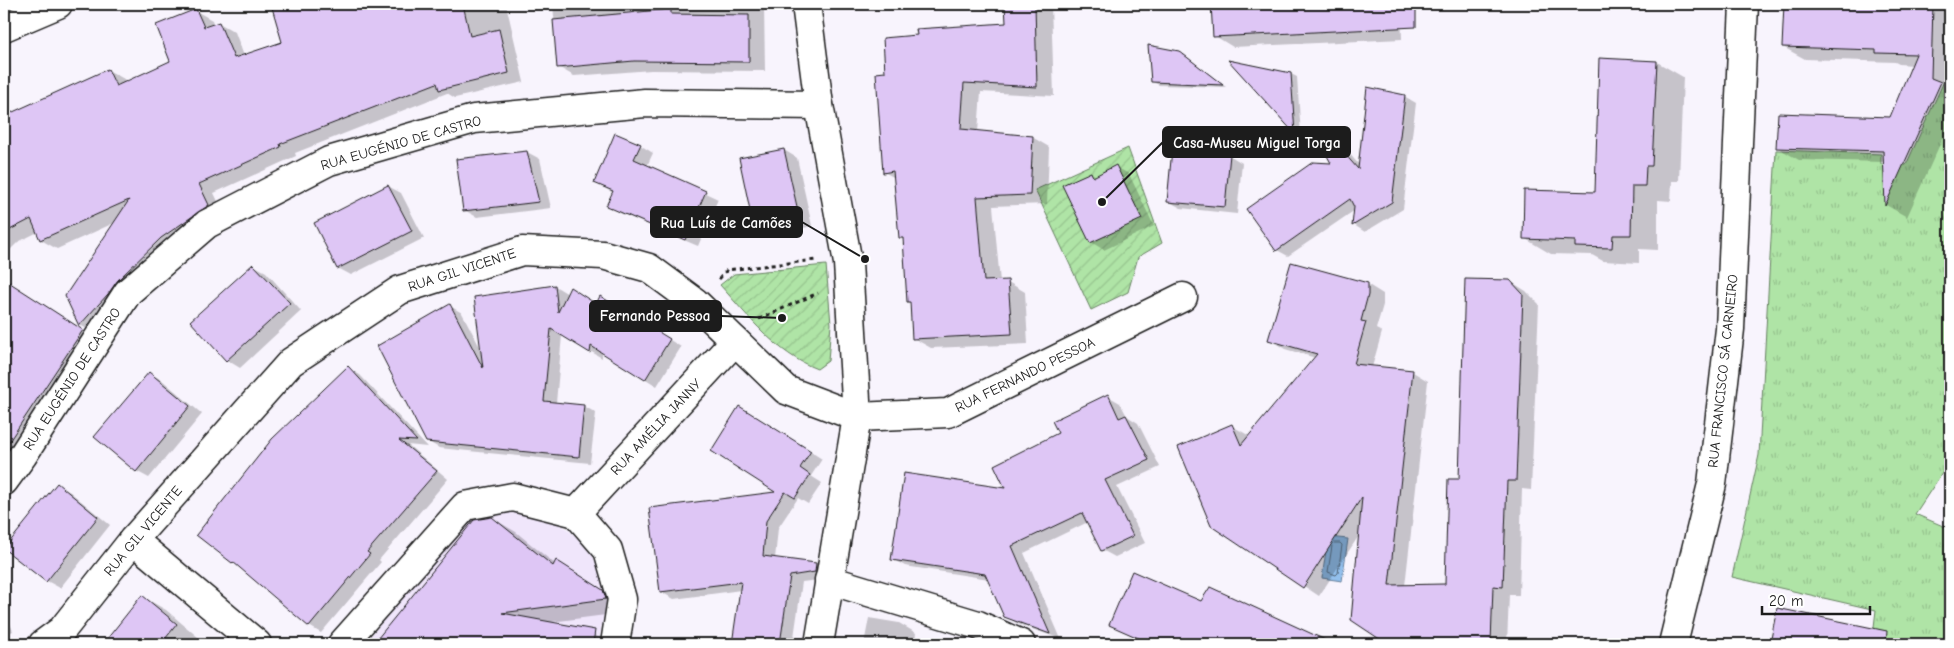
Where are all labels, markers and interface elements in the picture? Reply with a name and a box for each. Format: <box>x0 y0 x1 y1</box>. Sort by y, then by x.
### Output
street label: RUA EUGÉNIO DE CASTRO <box>319 112 483 174</box>
callout: Casa-Museu Miguel Torga <box>1163 127 1350 157</box>
text: Casa-Museu Miguel Torga <box>1173 134 1341 152</box>
callout: Rua Luís de Camões <box>651 207 802 237</box>
text: Rua Luís de Camões <box>661 214 791 232</box>
street label: RUA GIL VICENTE <box>406 245 518 295</box>
street label: RUA FRANCISCO SÁ CARNEIRO <box>1704 273 1742 469</box>
callout: Fernando Pessoa <box>590 301 721 331</box>
street label: RUA EUGÉNIO DE CASTRO <box>20 305 124 453</box>
text: Fernando Pessoa <box>600 307 710 325</box>
street label: RUA FERNANDO PESSOA <box>952 334 1098 416</box>
street label: RUA AMÉLIA JANNY <box>607 375 705 479</box>
street label: RUA GIL VICENTE <box>100 482 186 580</box>
scale bar <box>1762 583 1869 615</box>
text: 20 m <box>1769 592 1803 610</box>

